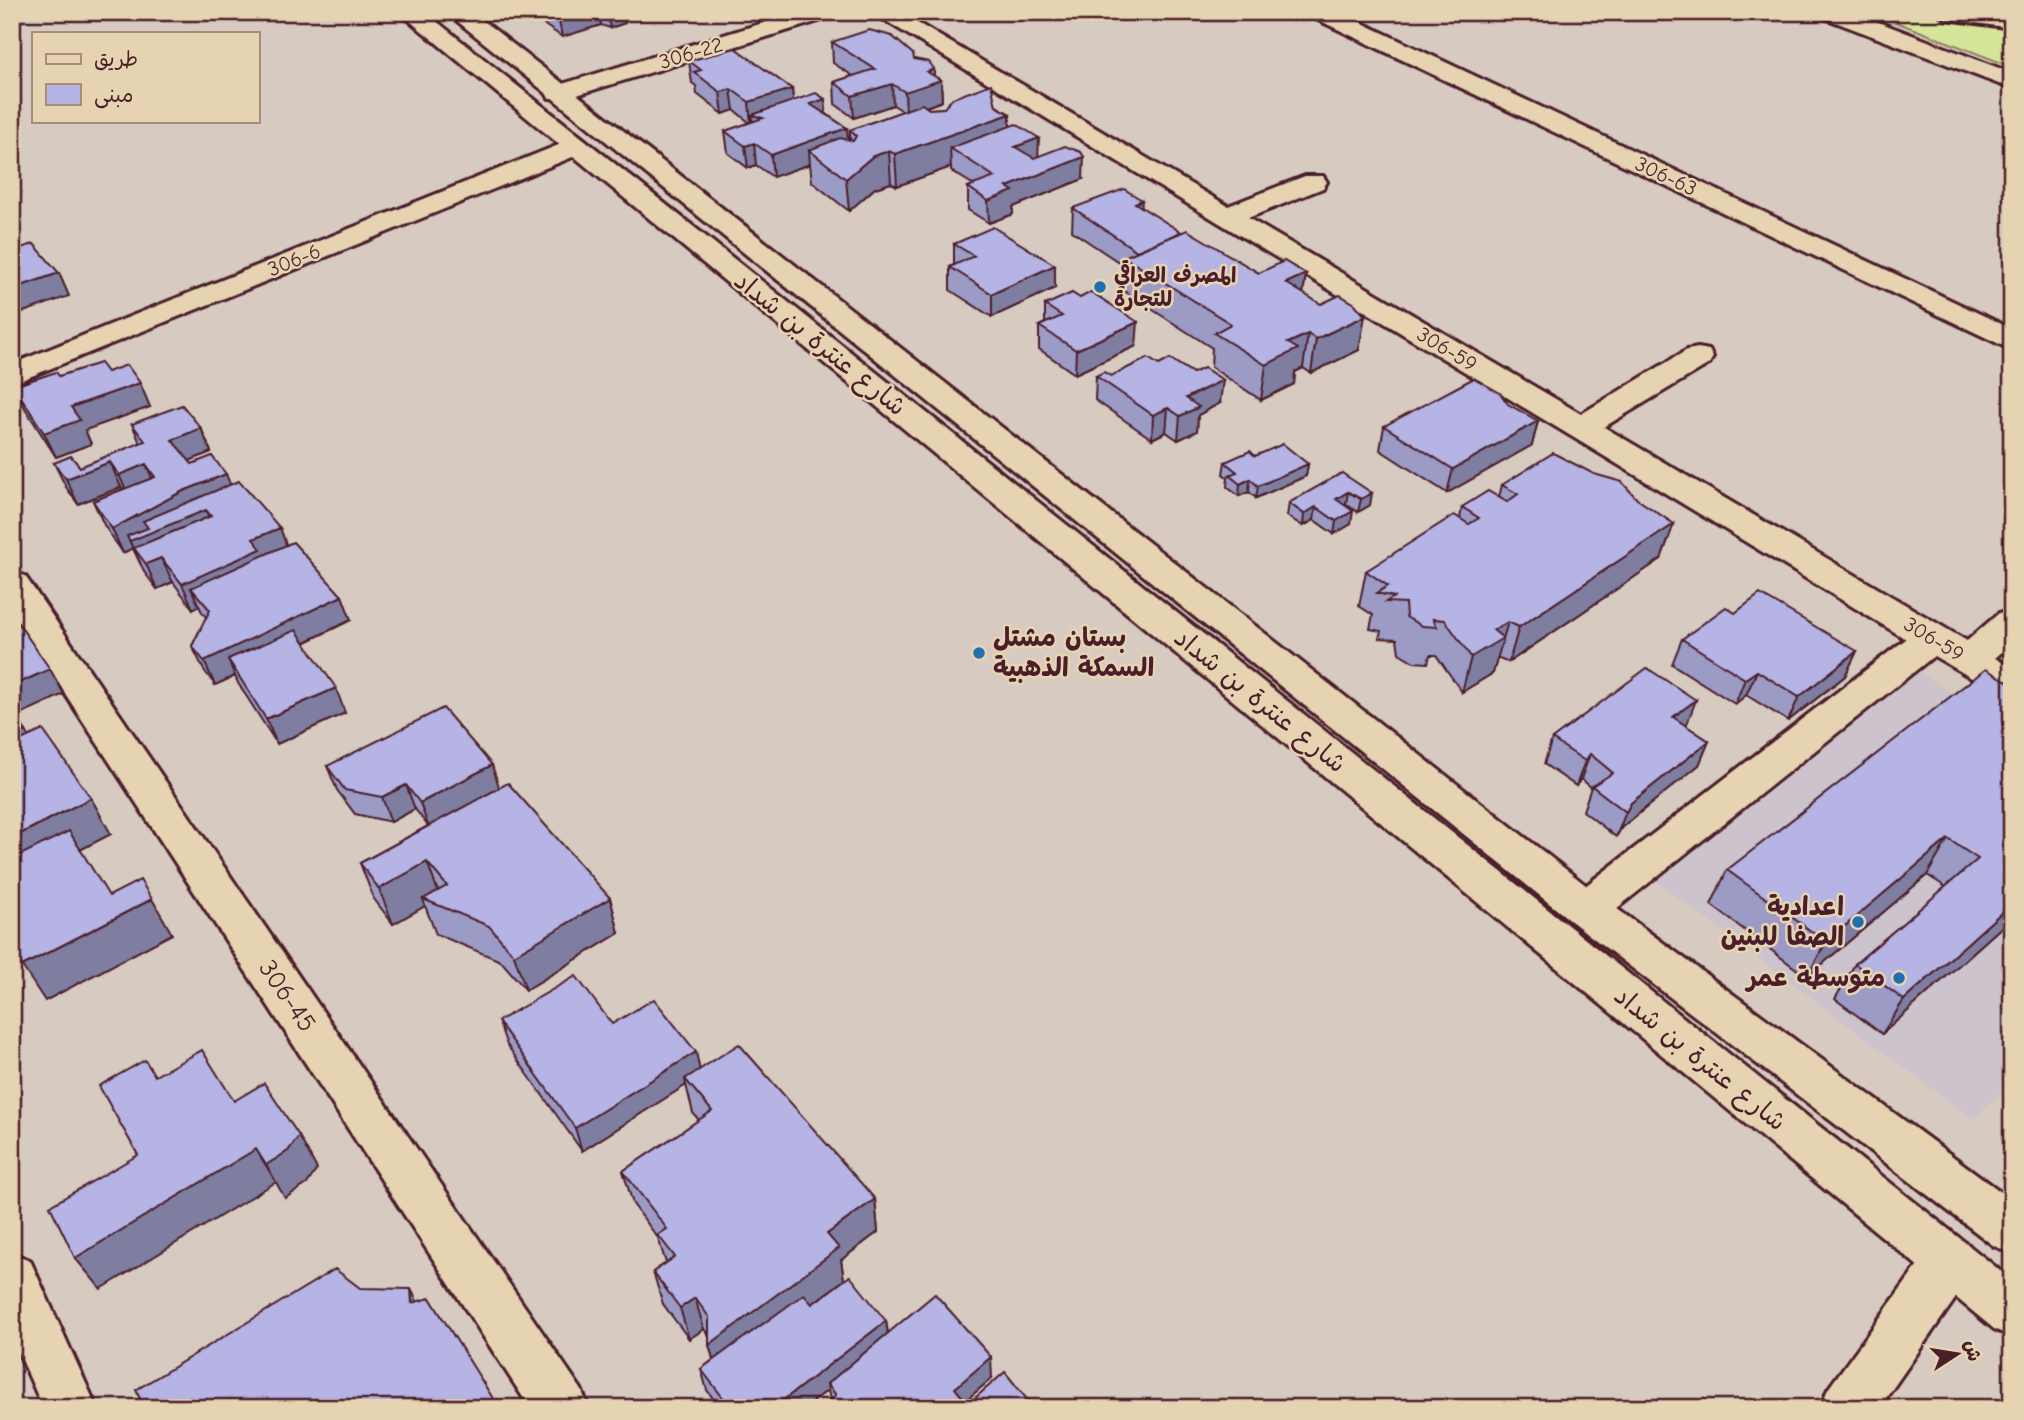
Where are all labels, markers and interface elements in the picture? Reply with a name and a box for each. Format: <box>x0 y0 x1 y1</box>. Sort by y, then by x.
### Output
legend <box>32 32 259 122</box>
street label: 306-22 <box>656 32 726 74</box>
text: طريق <box>94 47 138 71</box>
text: مبنى <box>94 83 133 109</box>
street label: 306-63 <box>1631 151 1701 201</box>
street label: 306-6 <box>264 239 324 281</box>
place label: المصرف العراقي للتجارة <box>1114 260 1236 311</box>
street label: شارع عنترة بن شداد <box>727 266 912 424</box>
marker: المصرف العراقي للتجارة <box>1092 279 1108 295</box>
street label: 306-59 <box>1413 322 1481 376</box>
street label: 306-59 <box>1900 612 1968 666</box>
place label: بستان مشتل السمكة الذهبية <box>993 623 1154 683</box>
street label: شارع عنترة بن شداد <box>1167 623 1352 781</box>
marker: بستان مشتل السمكة الذهبية <box>971 645 987 661</box>
place label: اعدادية الصفا للبنين <box>1721 892 1844 952</box>
marker: اعدادية الصفا للبنين <box>1850 914 1866 930</box>
street label: 306-45 <box>252 954 322 1038</box>
place label: متوسطة عمر <box>1744 963 1885 994</box>
marker: متوسطة عمر <box>1891 970 1907 986</box>
street label: شارع عنترة بن شداد <box>1607 981 1792 1139</box>
north arrow <box>1923 1318 1993 1388</box>
text: ش <box>1960 1338 1986 1363</box>

